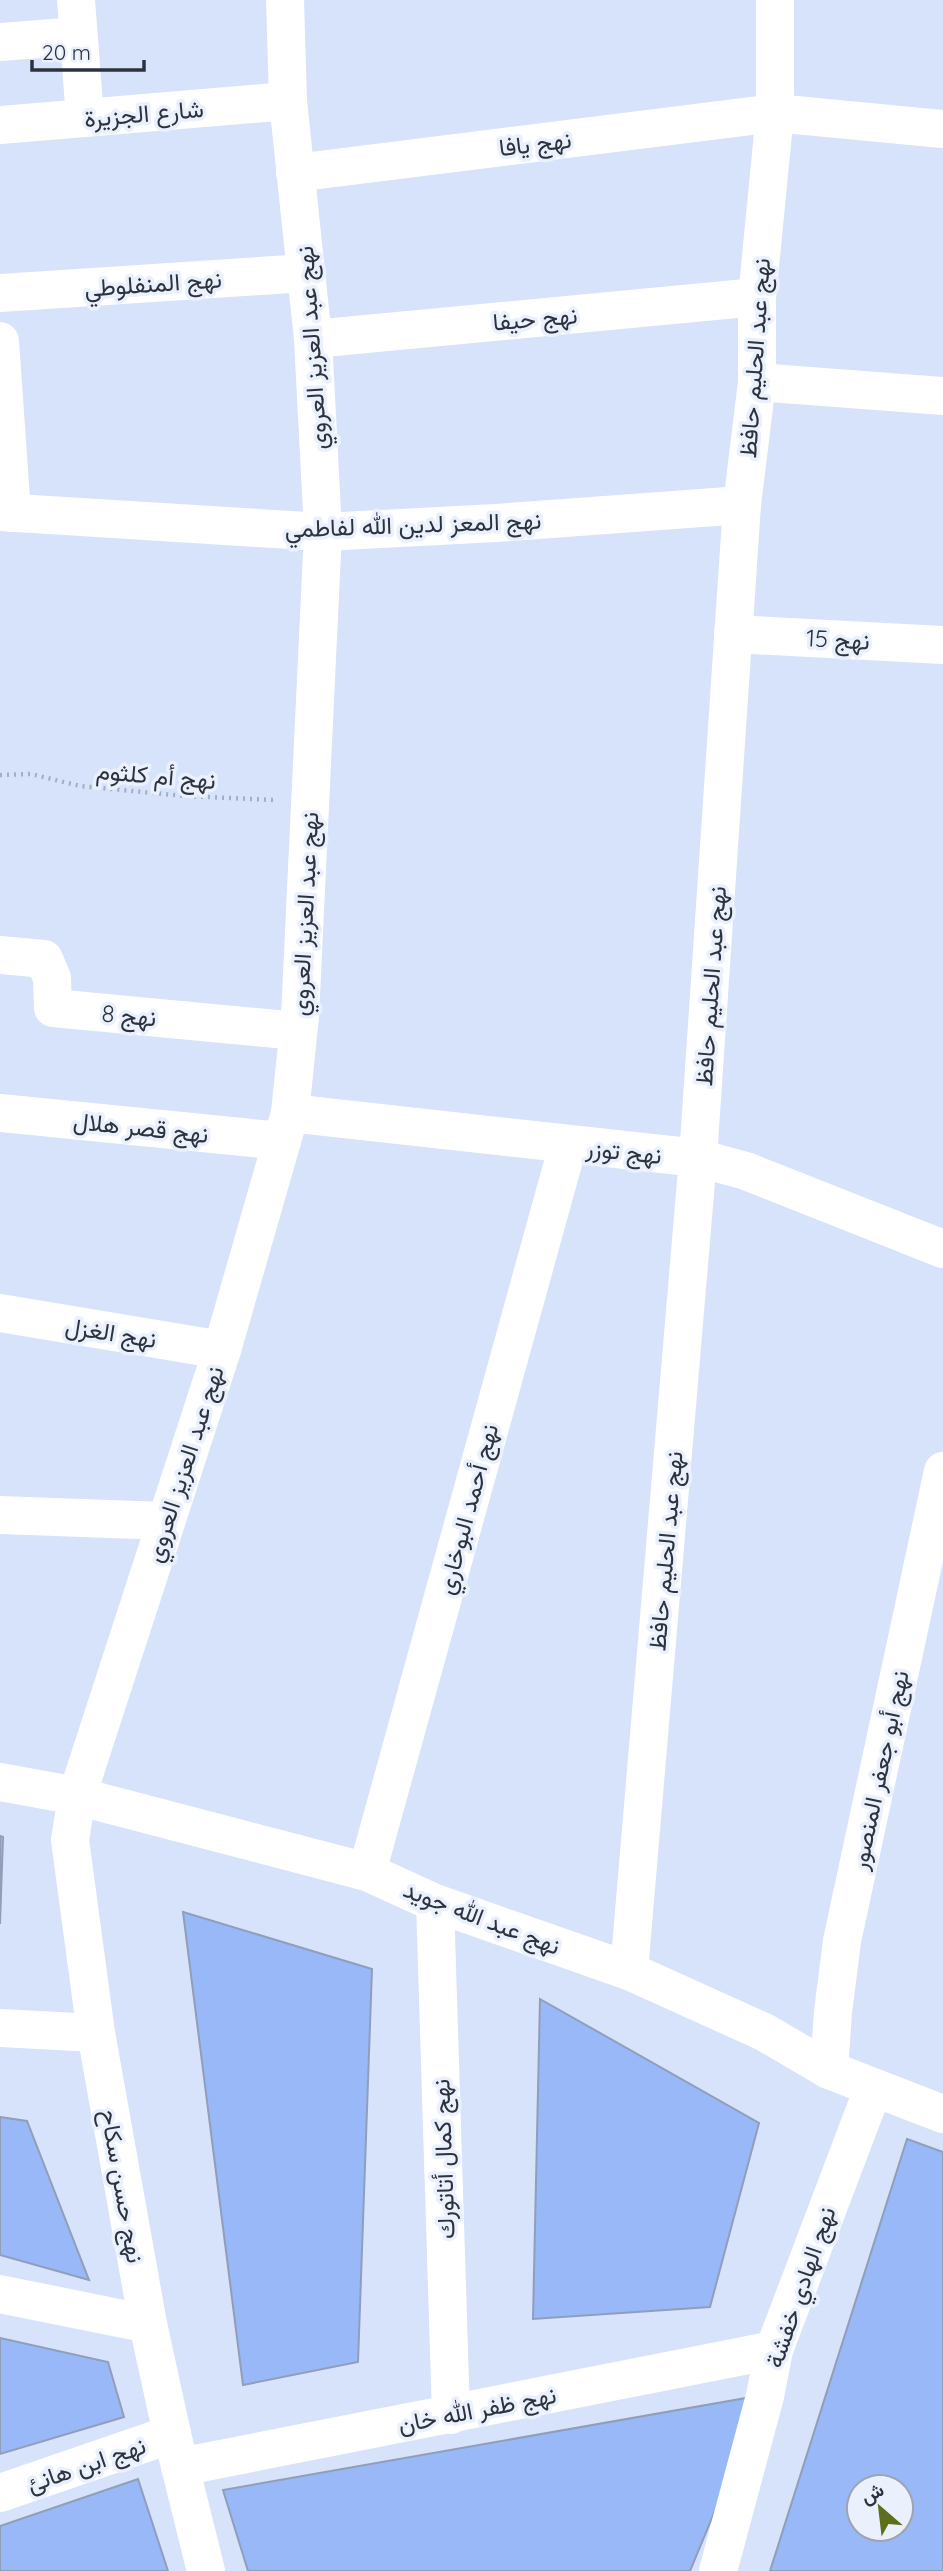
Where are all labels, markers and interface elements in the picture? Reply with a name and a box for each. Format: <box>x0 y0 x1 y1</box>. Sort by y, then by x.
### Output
scale bar <box>32 28 144 72</box>
text: 20 m <box>42 39 91 65</box>
street label: شارع الجزيرة <box>83 93 205 135</box>
street label: نهج يافا <box>497 124 573 165</box>
street label: نهج عبد العزيز العروي <box>289 245 338 451</box>
street label: نهج عبد الحليم حافظ <box>732 257 779 459</box>
street label: نهج المنفلوطي <box>83 263 223 308</box>
street label: نهج حيفا <box>491 299 579 340</box>
street label: نهج المعز لدين الله لفاطمي <box>284 505 542 548</box>
street label: نهج 15 <box>805 622 871 659</box>
street label: نهج أم كلثوم <box>95 755 217 798</box>
street label: نهج عبد العزيز العروي <box>284 811 329 1017</box>
street label: نهج عبد الحليم حافظ <box>688 885 735 1087</box>
street label: نهج 8 <box>100 998 158 1035</box>
street label: نهج قصر هلال <box>72 1105 210 1152</box>
street label: نهج توزر <box>583 1132 663 1173</box>
street label: نهج الغزل <box>63 1310 159 1357</box>
street label: نهج عبد العزيز العروي <box>138 1362 235 1567</box>
street label: نهج أحمد البوخاري <box>430 1420 509 1599</box>
street label: نهج عبد الحليم حافظ <box>641 1450 692 1652</box>
street label: نهج أبو جعفر المنصور <box>843 1668 918 1874</box>
street label: نهج عبد الله جويد <box>398 1873 565 1964</box>
street label: نهج كمال أتاتورك <box>425 2078 464 2239</box>
street label: نهج حسن سكاح <box>92 2107 151 2266</box>
street label: نهج الهادي خفشة <box>758 2203 846 2373</box>
street label: نهج ظفر الله خان <box>395 2379 559 2442</box>
street label: نهج ابن هانئ <box>23 2430 150 2501</box>
north arrow <box>845 2473 915 2543</box>
text: ش <box>856 2477 888 2509</box>

